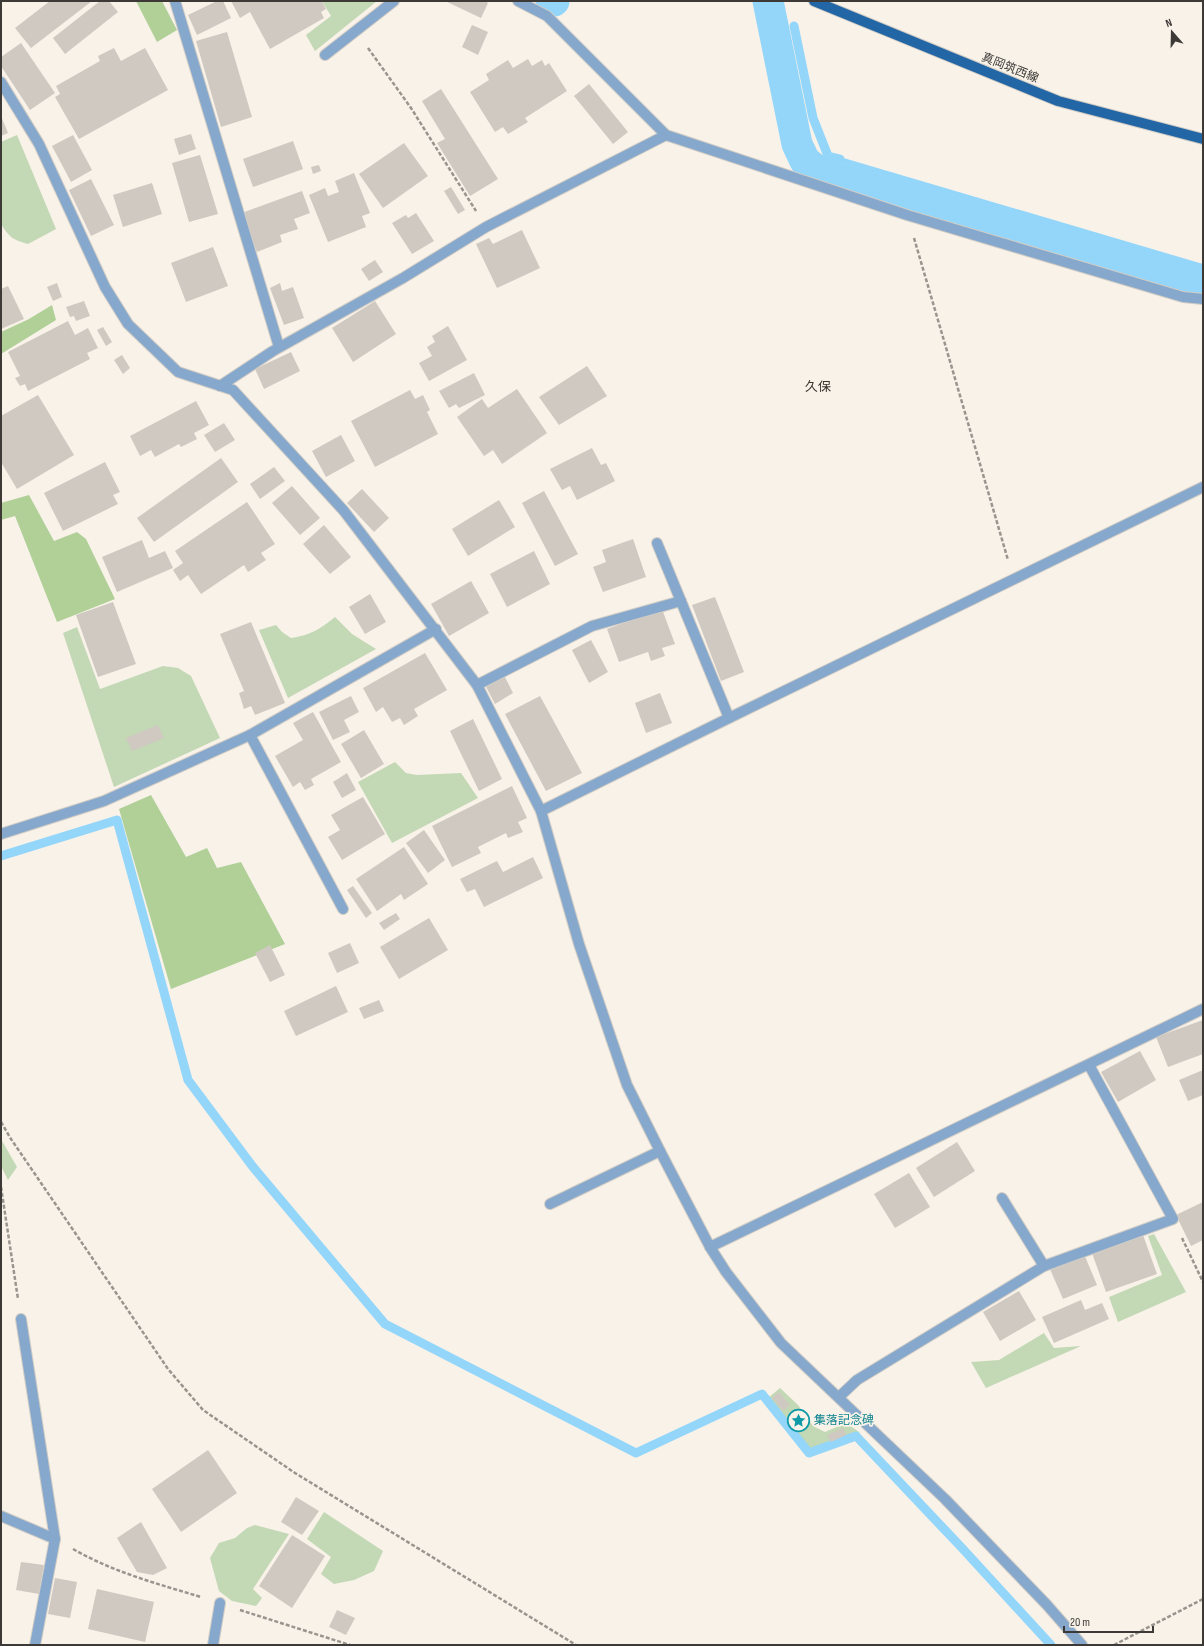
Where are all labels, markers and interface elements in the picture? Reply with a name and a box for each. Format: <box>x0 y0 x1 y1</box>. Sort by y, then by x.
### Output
north arrow <box>1152 12 1192 52</box>
text: N <box>1164 16 1174 30</box>
street label: 真岡筑西線 <box>979 50 1041 86</box>
district label: 久保 <box>805 379 831 395</box>
place icon: 集落記念碑 <box>786 1407 812 1433</box>
place label: 集落記念碑 <box>814 1413 874 1428</box>
scale bar <box>1064 1608 1153 1634</box>
text: 20 m <box>1070 1615 1090 1630</box>

